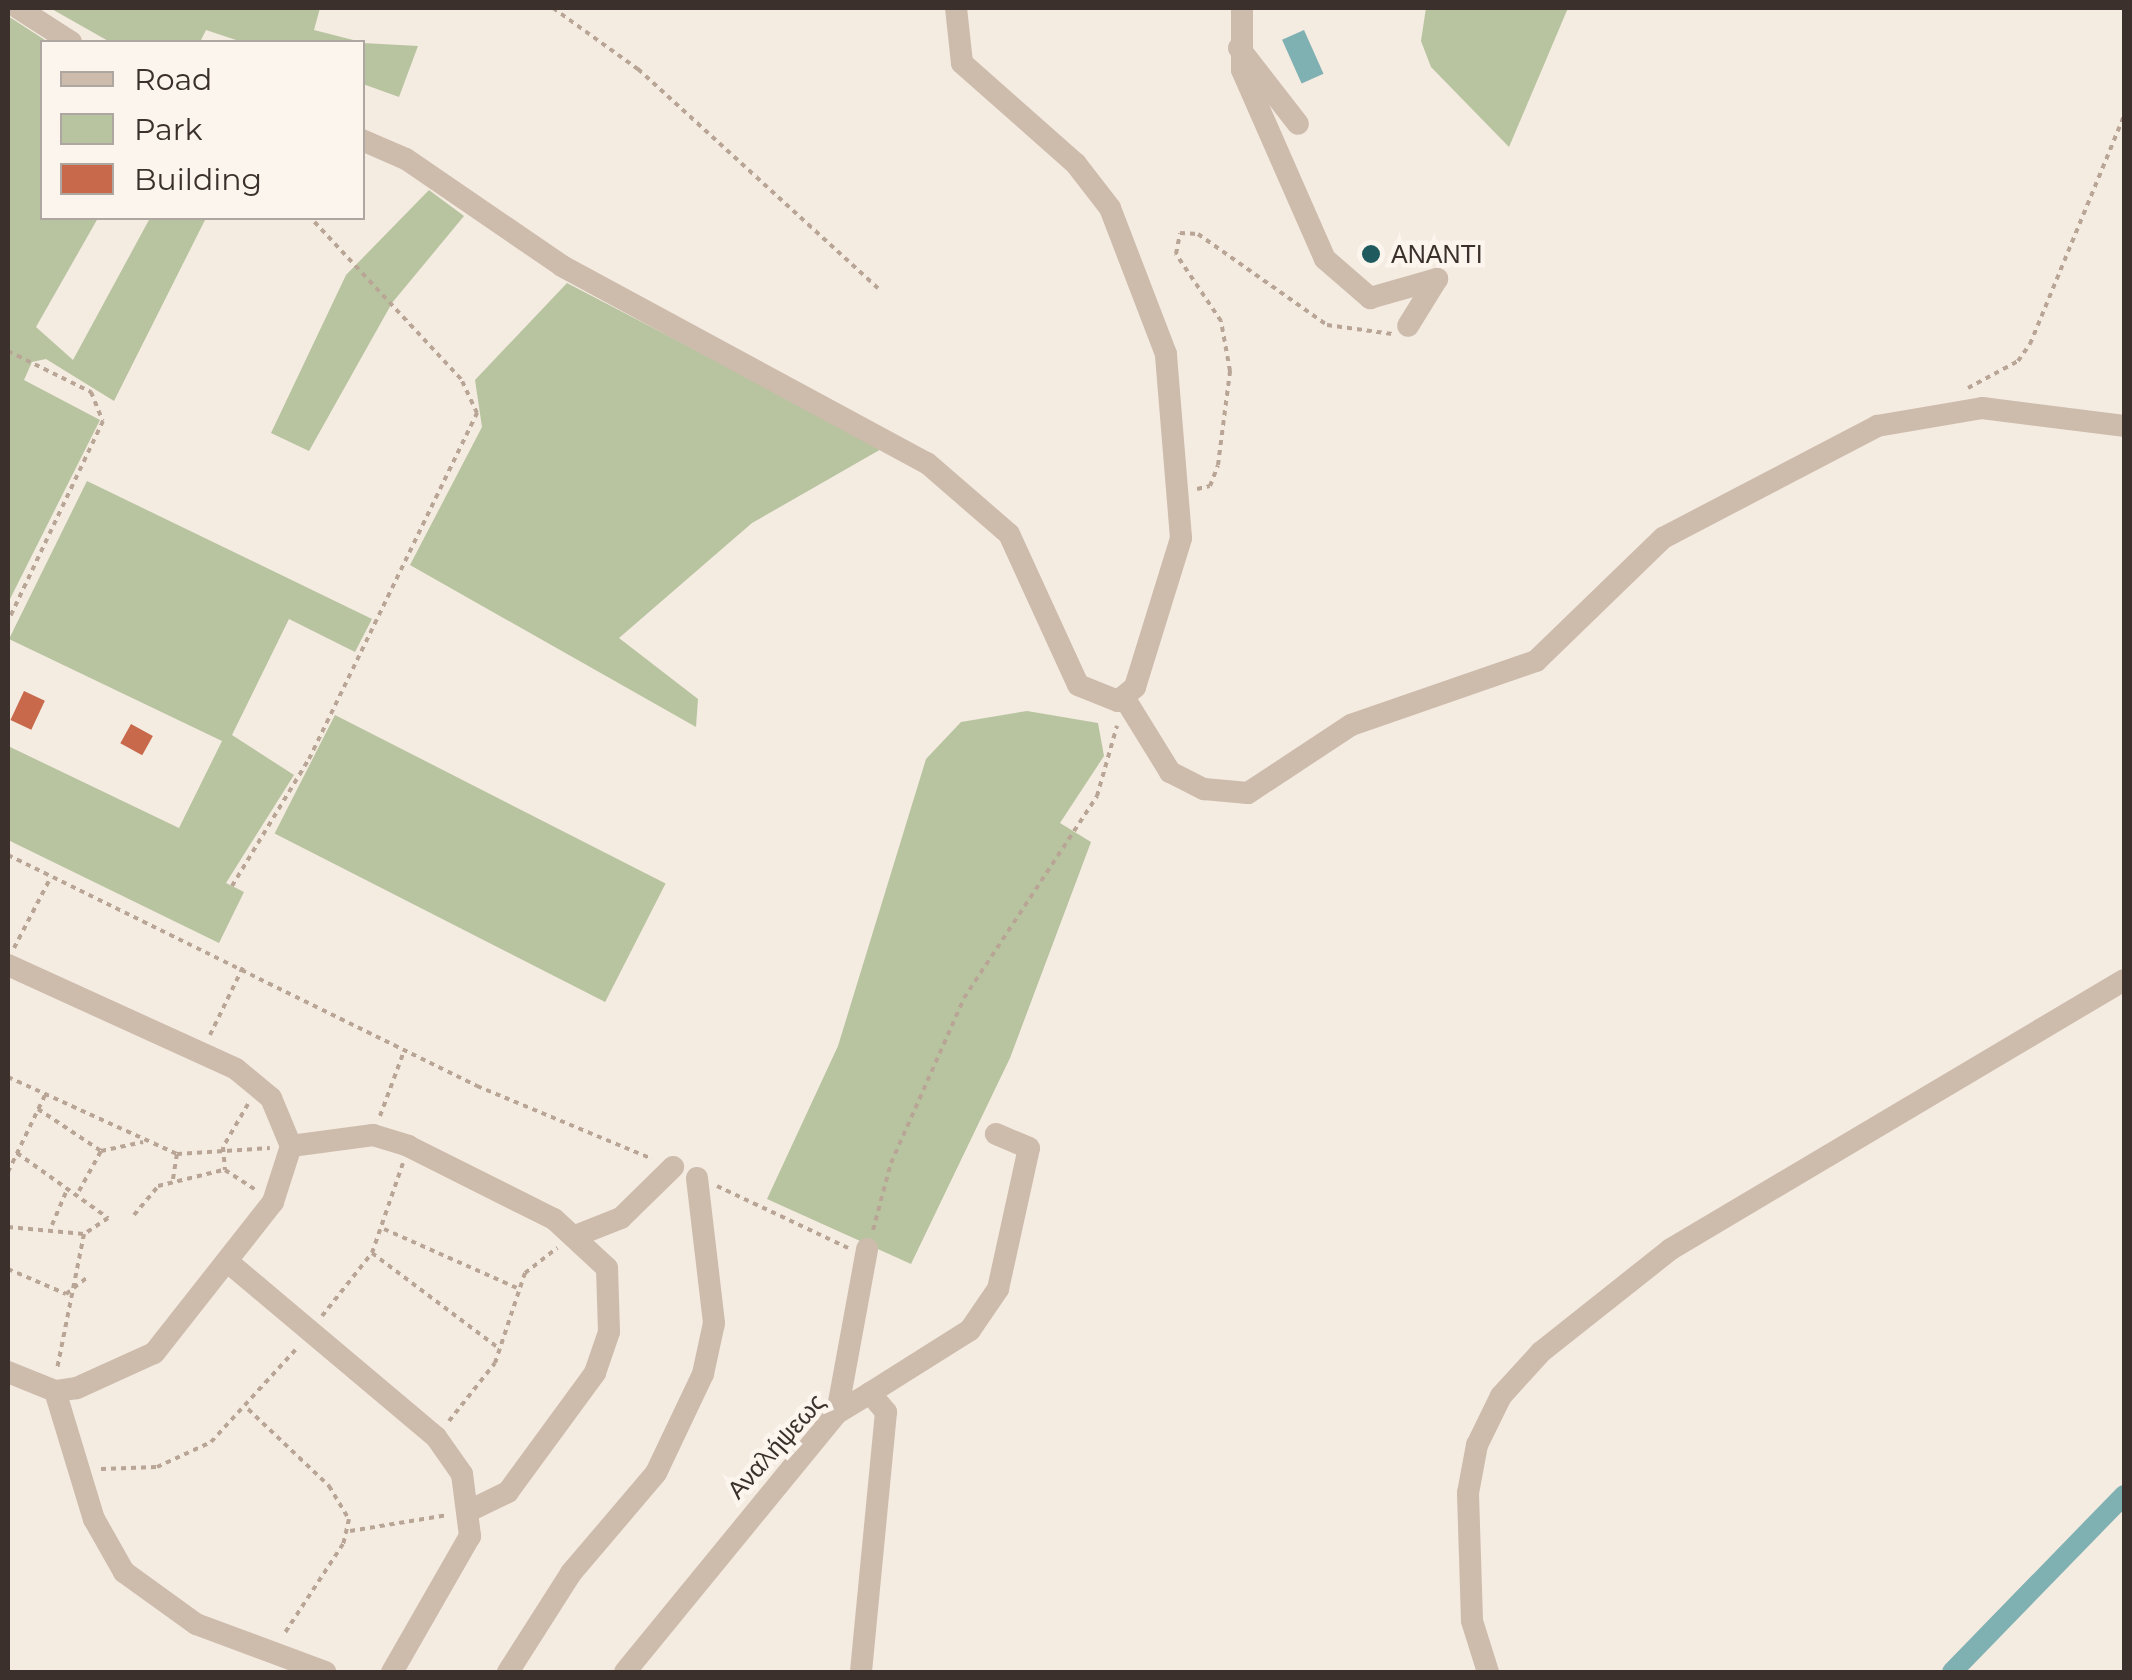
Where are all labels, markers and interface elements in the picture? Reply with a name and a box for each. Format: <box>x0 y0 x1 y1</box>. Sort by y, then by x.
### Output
legend <box>40 40 365 220</box>
text: Road <box>134 61 212 98</box>
text: Park <box>134 111 203 148</box>
text: Building <box>134 161 262 198</box>
place label: ΑΝΑΝΤΙ <box>1391 239 1483 269</box>
marker: ΑΝΑΝΤΙ <box>1360 243 1382 265</box>
street label: Αναλήψεως <box>721 1387 831 1505</box>

